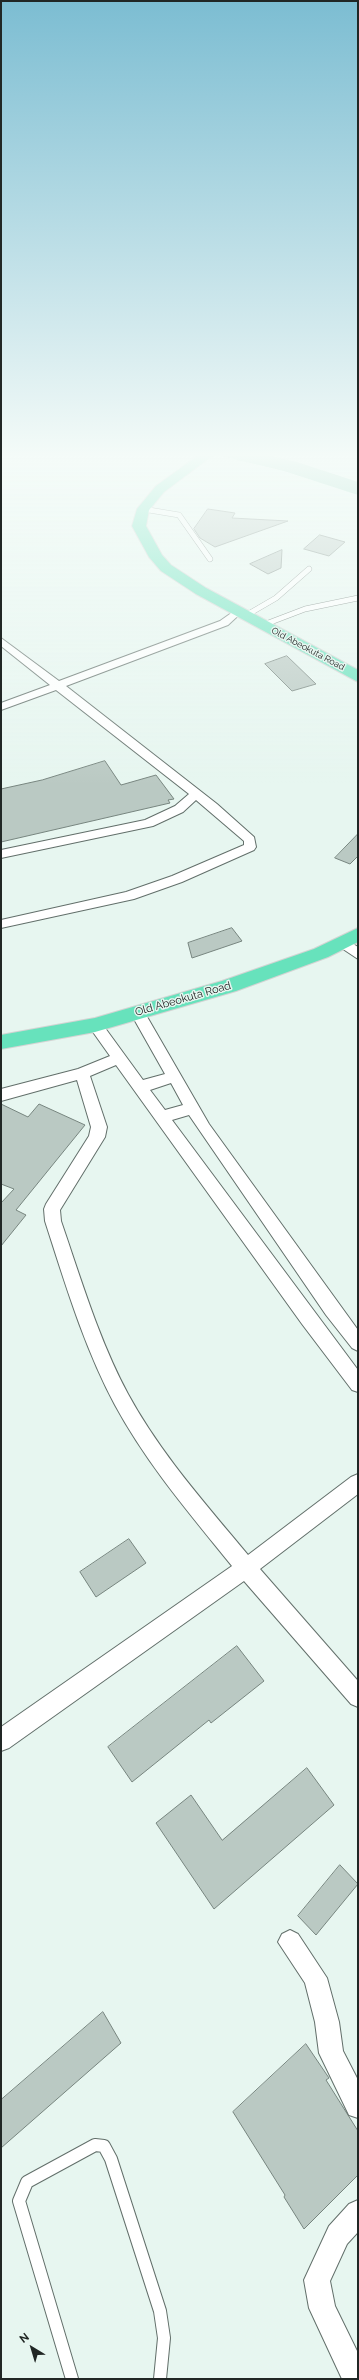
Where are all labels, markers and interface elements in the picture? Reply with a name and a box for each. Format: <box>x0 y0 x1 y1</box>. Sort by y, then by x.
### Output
street label: Old Abeokuta Road <box>270 625 346 673</box>
street label: Old Abeokuta Road <box>133 979 233 1019</box>
north arrow <box>12 2328 52 2368</box>
text: N <box>17 2330 32 2346</box>

